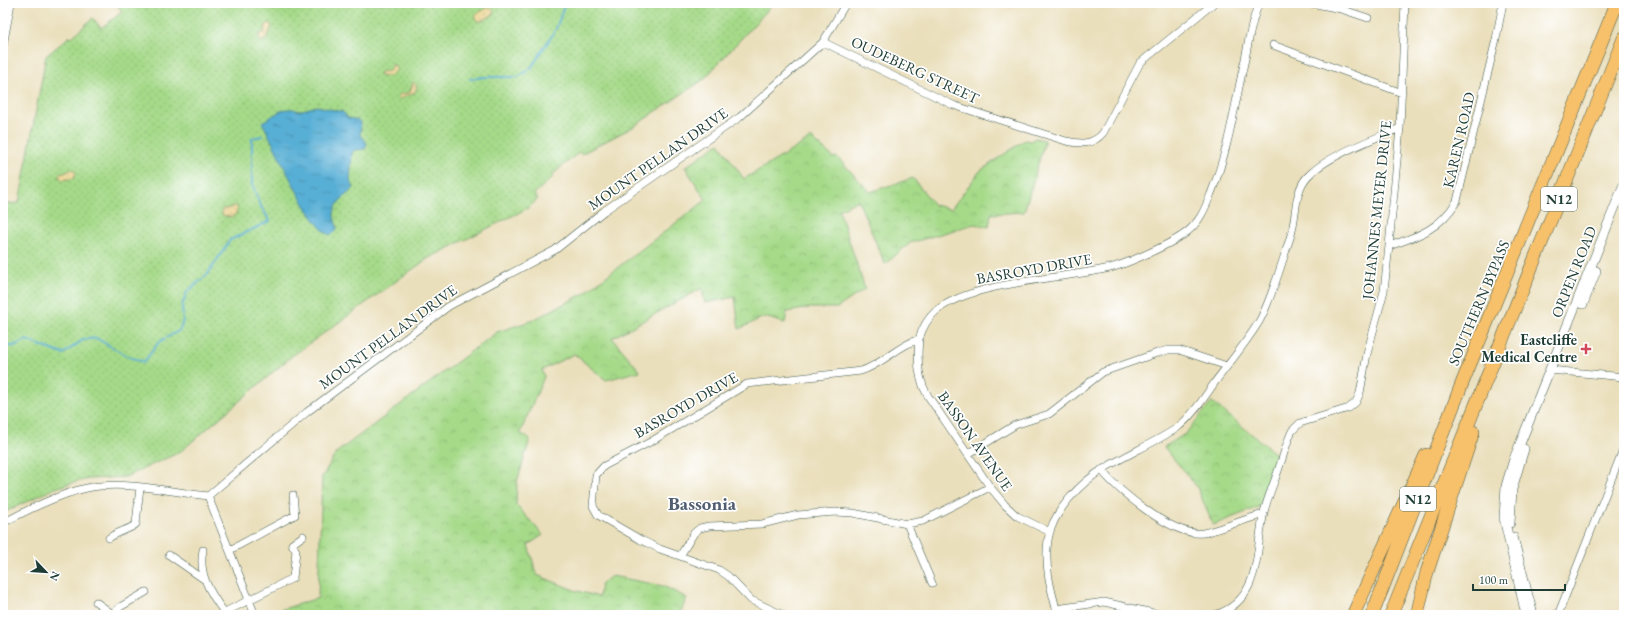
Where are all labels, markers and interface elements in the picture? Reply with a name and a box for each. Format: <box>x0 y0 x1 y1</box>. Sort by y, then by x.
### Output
street label: OUDEBERG STREET <box>848 32 983 108</box>
street label: KAREN ROAD <box>1438 90 1479 190</box>
street label: MOUNT PELLAN DRIVE <box>584 103 732 214</box>
street label: JOHANNES MEYER DRIVE <box>1357 119 1395 302</box>
road number: N12 <box>1541 187 1577 211</box>
street label: ORPEN ROAD <box>1547 223 1601 320</box>
street label: SOUTHERN BYPASS <box>1444 237 1514 368</box>
street label: BASROYD DRIVE <box>975 249 1094 288</box>
street label: MOUNT PELLAN DRIVE <box>315 280 461 393</box>
place label: Eastcliffe Medical Centre <box>1481 330 1577 366</box>
marker: Eastcliffe Medical Centre <box>1580 343 1592 355</box>
street label: BASROYD DRIVE <box>630 367 741 442</box>
street label: BASSON AVENUE <box>934 387 1017 495</box>
road number: N12 <box>1400 487 1436 511</box>
district label: Bassonia <box>668 491 737 516</box>
north arrow <box>26 552 66 592</box>
scale bar <box>1473 566 1565 592</box>
text: N <box>47 569 63 583</box>
text: 100 m <box>1479 572 1509 588</box>

